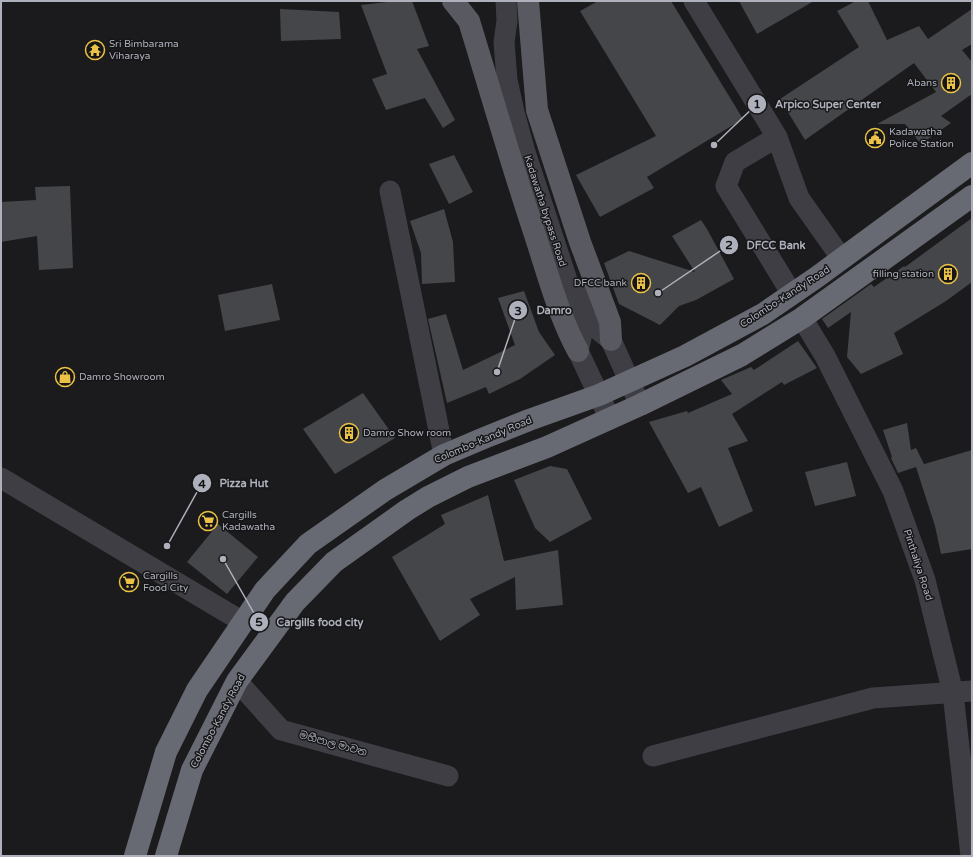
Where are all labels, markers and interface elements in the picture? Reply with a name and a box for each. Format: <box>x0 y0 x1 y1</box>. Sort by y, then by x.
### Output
place label: Sri Bimbarama Viharaya <box>109 38 179 62</box>
temple icon: Sri Bimbarama Viharaya <box>84 39 106 61</box>
building icon: Abans <box>940 72 962 94</box>
place label: Abans <box>907 77 937 89</box>
callout: Arpico Super Center <box>747 93 889 116</box>
text: 1 <box>753 97 761 111</box>
text: Arpico Super Center <box>775 98 882 112</box>
place label: Kadawatha Police Station <box>889 126 954 150</box>
public building icon: Kadawatha Police Station <box>864 127 886 149</box>
street label: Kadawatha bypass Road <box>521 154 569 268</box>
callout: DFCC Bank <box>719 234 814 257</box>
text: 2 <box>725 238 733 252</box>
text: DFCC Bank <box>746 239 806 252</box>
street label: Colombo-Kandy Road <box>738 263 832 331</box>
building icon: filling station <box>937 263 959 285</box>
place label: filling station <box>873 268 934 280</box>
building icon: DFCC bank <box>630 272 652 294</box>
place label: DFCC bank <box>574 277 628 289</box>
callout: Damro <box>508 299 580 322</box>
text: 3 <box>514 304 522 318</box>
text: Damro <box>536 304 572 317</box>
shop icon: Damro Showroom <box>54 366 76 388</box>
place label: Damro Showroom <box>79 371 165 383</box>
street label: Colombo-Kandy Road <box>432 414 534 466</box>
building icon: Damro Show room <box>338 422 360 444</box>
place label: Damro Show room <box>363 427 451 439</box>
callout: Pizza Hut <box>192 472 277 495</box>
text: 4 <box>198 477 206 491</box>
text: Pizza Hut <box>219 477 269 490</box>
place label: Cargills Kadawatha <box>222 509 275 533</box>
supermarket icon: Cargills Kadawatha <box>197 510 219 532</box>
street label: Pinthaliya Road <box>901 528 935 602</box>
place label: Cargills Food City <box>143 570 189 594</box>
supermarket icon: Cargills Food City <box>118 571 140 593</box>
callout: Cargills food city <box>249 610 372 633</box>
text: 5 <box>255 615 263 629</box>
text: Cargills food city <box>277 616 364 630</box>
street label: Colombo-Kandy Road <box>188 672 248 770</box>
street label: මහීපාල මාවත <box>298 729 369 759</box>

